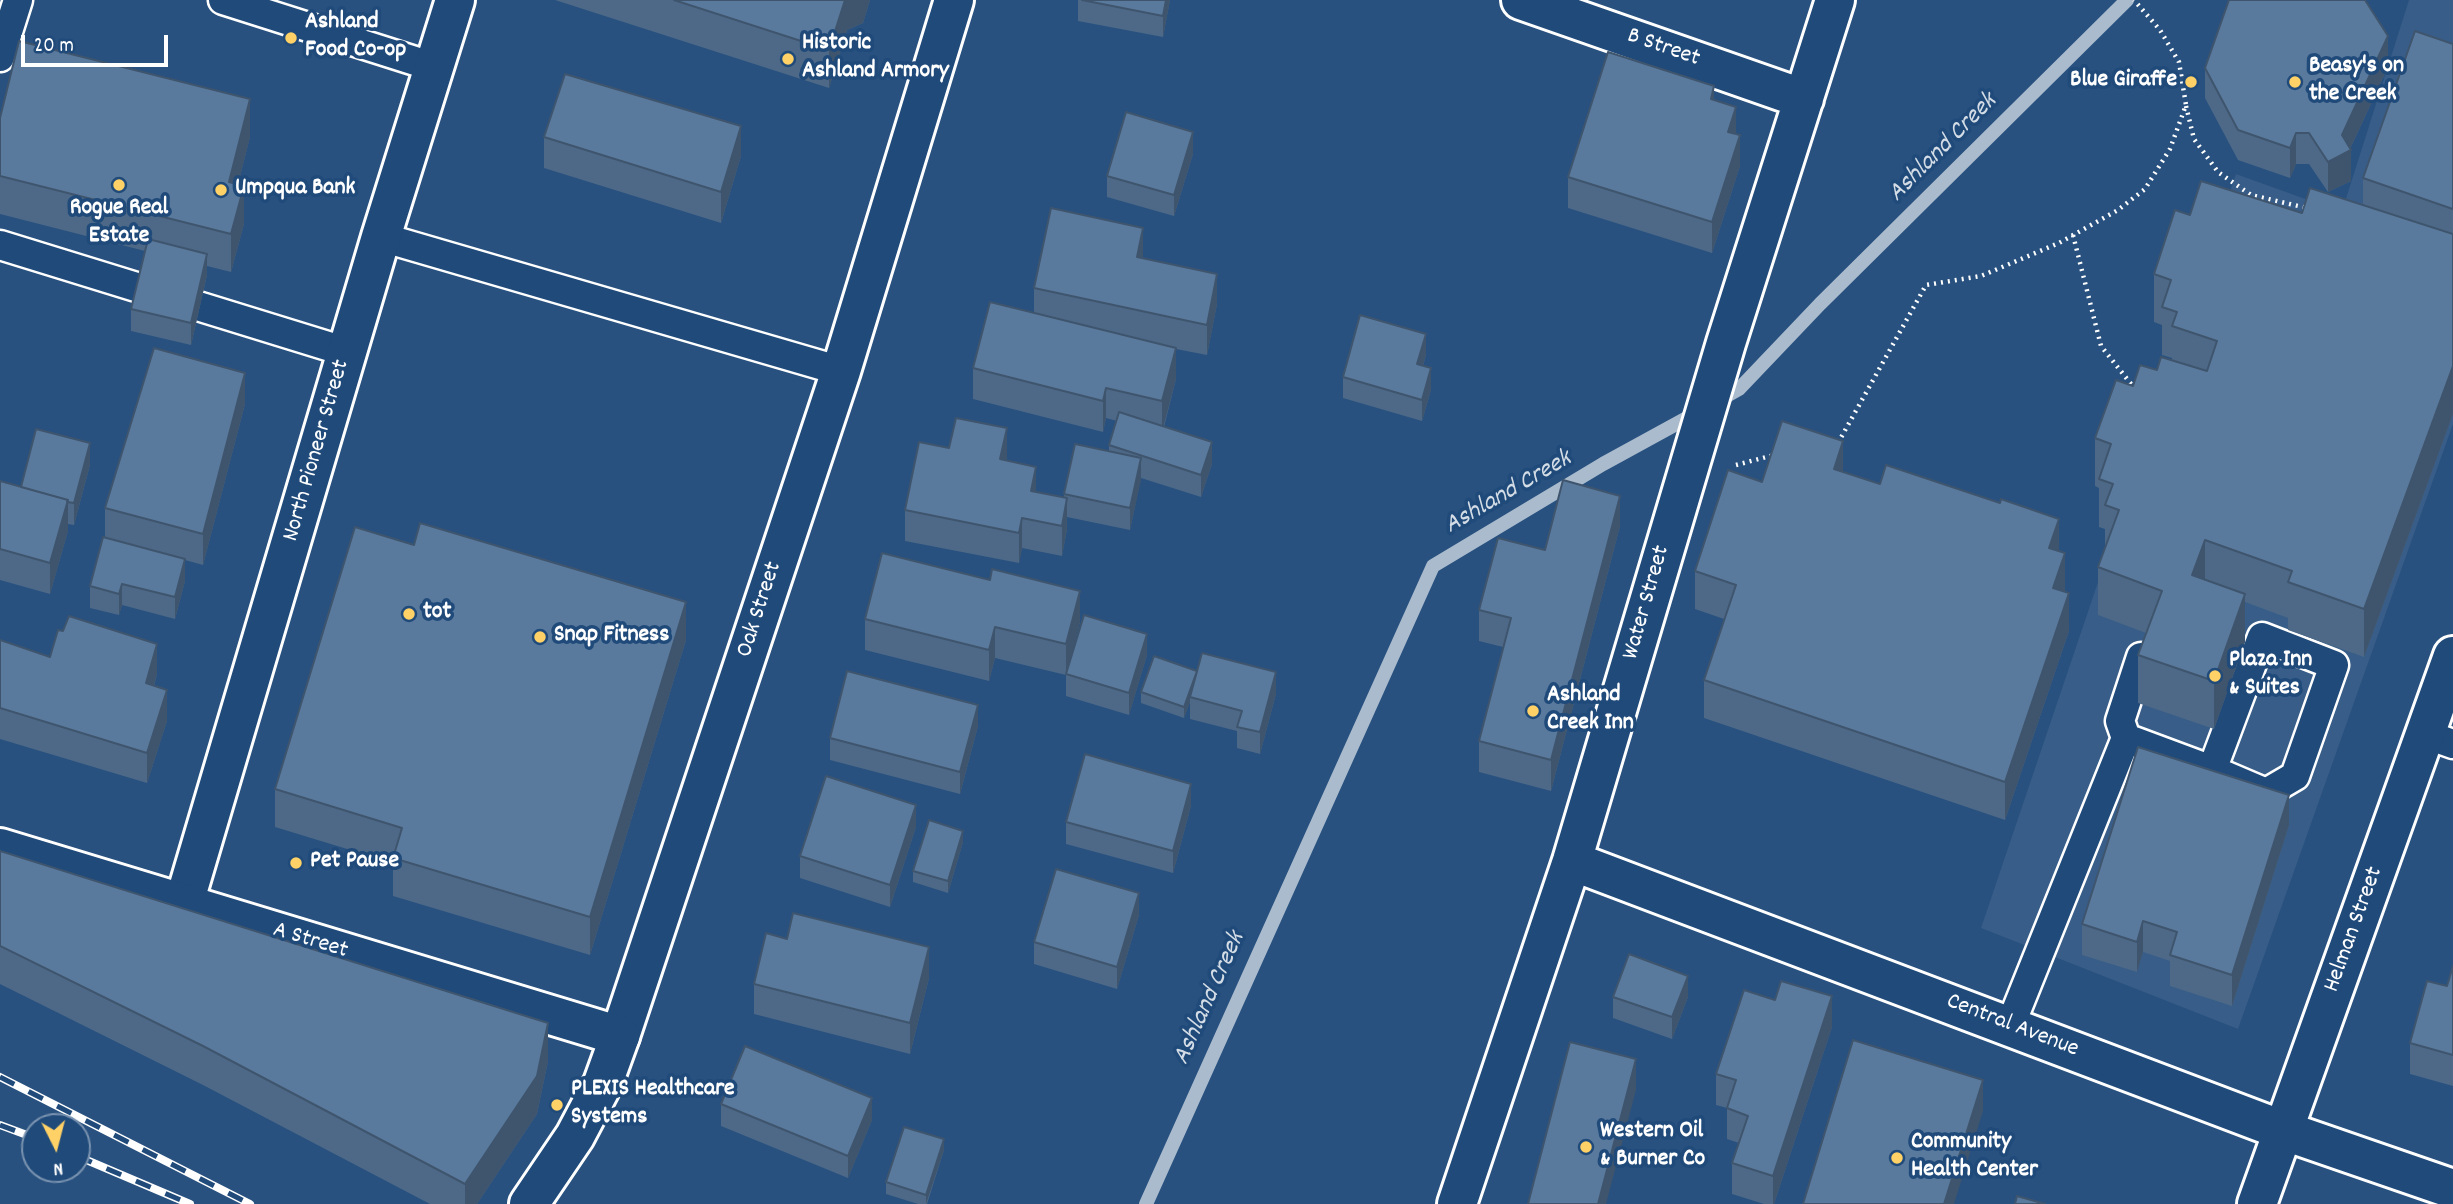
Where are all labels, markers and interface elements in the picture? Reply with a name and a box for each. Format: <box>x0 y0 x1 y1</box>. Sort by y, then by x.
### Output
place label: Ashland Food Co-op <box>305 10 406 66</box>
scale bar <box>24 21 172 65</box>
street label: B Street <box>1623 23 1703 75</box>
marker: Ashland Food Co-op <box>283 30 299 46</box>
place label: Historic Ashland Armory <box>802 31 949 87</box>
text: 20 m <box>34 32 74 62</box>
marker: Historic Ashland Armory <box>780 51 796 67</box>
place label: Beasy's on the Creek <box>2309 54 2404 110</box>
place label: Blue Giraffe <box>2070 68 2177 96</box>
marker: Blue Giraffe <box>2183 74 2199 90</box>
marker: Beasy's on the Creek <box>2287 74 2303 90</box>
water label: Ashland Creek <box>1883 88 2005 210</box>
place label: Umpqua Bank <box>235 176 355 204</box>
marker: Rogue Real Estate <box>111 177 127 193</box>
marker: Umpqua Bank <box>213 182 229 198</box>
place label: Rogue Real Estate <box>70 196 168 252</box>
street label: North Pioneer Street <box>278 357 358 545</box>
water label: Ashland Creek <box>1440 445 1578 543</box>
street label: Water Street <box>1618 543 1678 663</box>
street label: Oak Street <box>732 559 790 661</box>
place label: tot <box>423 600 451 628</box>
marker: tot <box>401 606 417 622</box>
place label: Snap Fitness <box>554 623 669 651</box>
marker: Snap Fitness <box>532 629 548 645</box>
place label: Plaza Inn & Suites <box>2229 648 2312 704</box>
marker: Plaza Inn & Suites <box>2207 668 2223 684</box>
place label: Ashland Creek Inn <box>1547 683 1634 739</box>
marker: Ashland Creek Inn <box>1525 703 1541 719</box>
place label: Pet Pause <box>310 849 399 877</box>
marker: Pet Pause <box>288 855 304 871</box>
street label: Helman Street <box>2319 863 2391 997</box>
street label: A Street <box>269 917 351 967</box>
water label: Ashland Creek <box>1168 928 1254 1070</box>
street label: Central Avenue <box>1942 989 2082 1065</box>
place label: PLEXIS Healthcare Systems <box>571 1077 735 1133</box>
marker: PLEXIS Healthcare Systems <box>549 1097 565 1113</box>
north arrow <box>21 1113 91 1183</box>
place label: Western Oil & Burner Co <box>1600 1119 1705 1175</box>
place label: Community Health Center <box>1911 1130 2038 1186</box>
marker: Western Oil & Burner Co <box>1578 1139 1594 1155</box>
marker: Community Health Center <box>1889 1150 1905 1166</box>
text: N <box>52 1153 64 1181</box>

